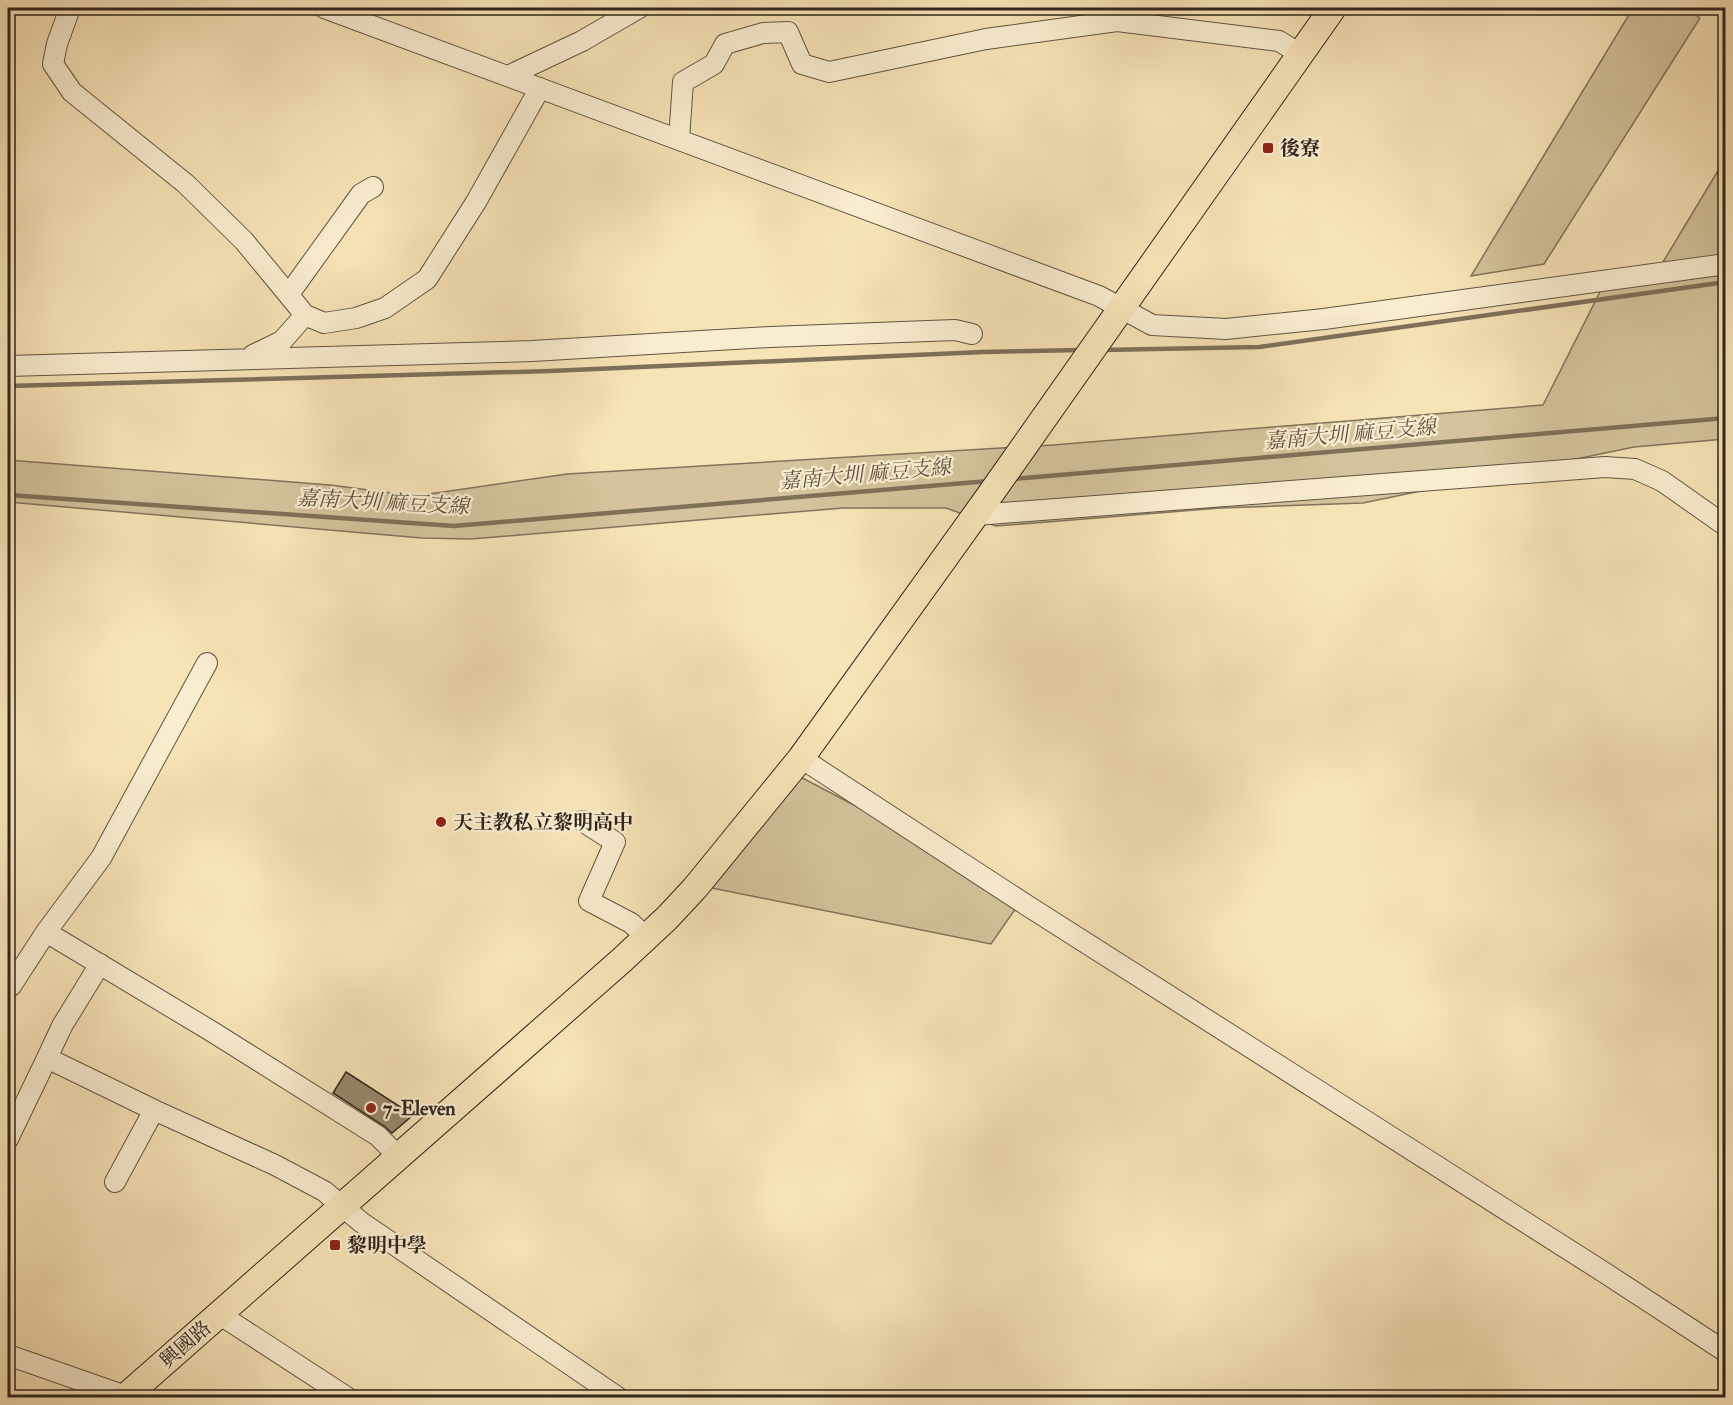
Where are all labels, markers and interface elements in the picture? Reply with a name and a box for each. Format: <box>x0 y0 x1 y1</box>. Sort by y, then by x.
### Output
place label: 後寮 <box>1280 136 1320 161</box>
marker: 後寮 <box>1261 141 1275 155</box>
water label: 嘉南大圳 麻豆支線 <box>1263 413 1439 455</box>
water label: 嘉南大圳 麻豆支線 <box>778 453 954 495</box>
water label: 嘉南大圳 麻豆支線 <box>296 485 472 521</box>
place label: 天主教私立黎明高中 <box>453 810 633 835</box>
marker: 天主教私立黎明高中 <box>434 815 448 829</box>
place label: 7-Eleven <box>383 1096 456 1121</box>
marker: 7-Eleven <box>364 1101 378 1115</box>
place label: 黎明中學 <box>347 1233 427 1258</box>
marker: 黎明中學 <box>328 1238 342 1252</box>
street label: 興國路 <box>154 1315 216 1373</box>

